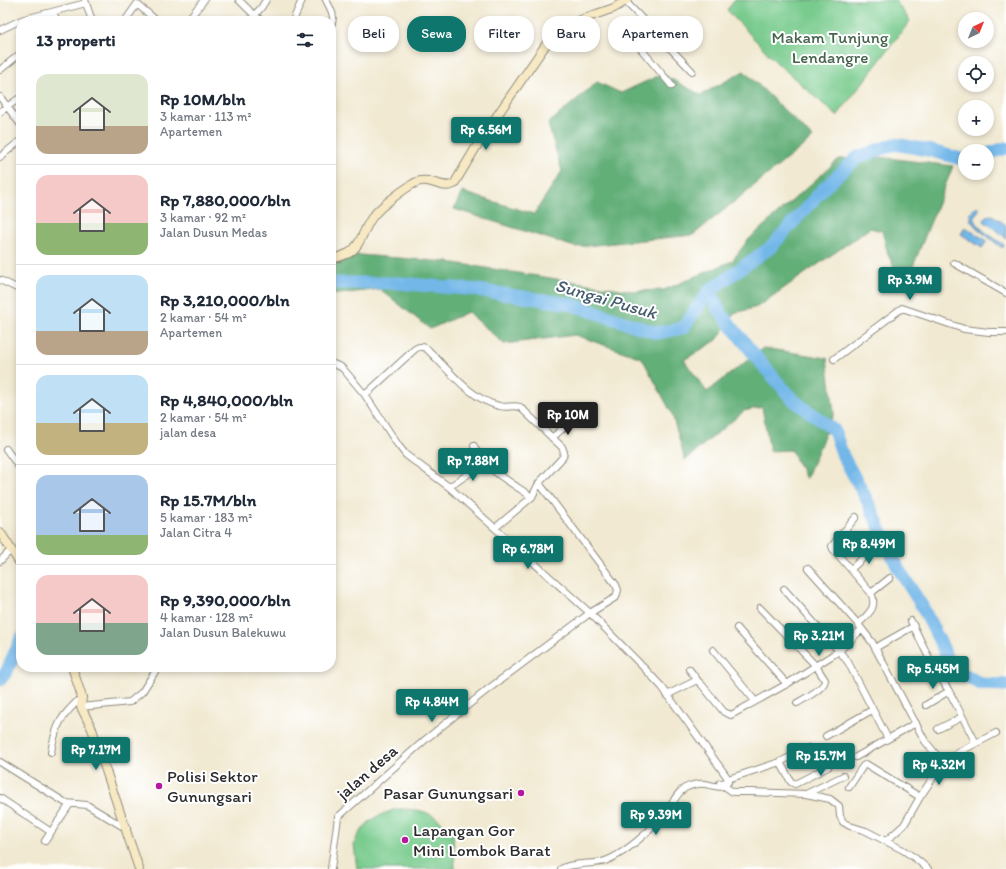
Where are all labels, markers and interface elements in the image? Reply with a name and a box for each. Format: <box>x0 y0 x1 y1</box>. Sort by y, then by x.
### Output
north arrow <box>958 12 994 48</box>
map controls <box>958 12 994 180</box>
chip: Beli <box>348 16 399 52</box>
chip: Sewa <box>407 16 466 52</box>
chip: Filter <box>474 16 534 52</box>
chip: Baru <box>542 16 600 52</box>
chip: Apartemen <box>608 16 703 52</box>
park label: Makam Tunjung Lendangre <box>772 27 889 67</box>
icon: filters <box>294 29 316 51</box>
text: 13 properti <box>36 30 116 50</box>
button: locate <box>958 56 994 92</box>
text: Rp 10M/bln <box>160 89 246 109</box>
icon: home <box>68 90 116 138</box>
button: + <box>958 100 994 136</box>
text: 3 kamar · 113 m² <box>160 109 252 124</box>
pin: Rp 6.56M <box>445 117 527 151</box>
text: Rp 6.56M <box>460 122 512 137</box>
text: Apartemen <box>160 124 222 139</box>
button: − <box>958 144 994 180</box>
text: Rp 7,880,000/bln <box>160 190 291 210</box>
icon: home <box>68 191 116 239</box>
text: 3 kamar · 92 m² <box>160 210 246 225</box>
text: Jalan Dusun Medas <box>160 225 267 240</box>
pin: Rp 3.9M <box>873 267 947 301</box>
text: Rp 3.9M <box>887 272 933 287</box>
water label: Sungai Pusuk <box>553 274 661 324</box>
text: Rp 3,210,000/bln <box>160 290 290 310</box>
icon: home <box>68 291 116 339</box>
text: 2 kamar · 54 m² <box>160 310 247 325</box>
text: Apartemen <box>160 325 222 340</box>
text: Rp 4,840,000/bln <box>160 390 293 410</box>
icon: home <box>68 391 116 439</box>
pin: Rp 10M <box>535 402 601 436</box>
text: Rp 10M <box>547 407 589 422</box>
text: 2 kamar · 54 m² <box>160 410 247 425</box>
text: jalan desa <box>160 425 216 440</box>
pin: Rp 7.88M <box>432 448 514 482</box>
text: Rp 7.88M <box>447 453 499 468</box>
text: Rp 15.7M/bln <box>160 490 256 510</box>
icon: home <box>68 491 116 539</box>
text: 5 kamar · 183 m² <box>160 510 252 525</box>
text: Jalan Citra 4 <box>160 525 232 540</box>
pin: Rp 8.49M <box>828 531 910 565</box>
pin: Rp 6.78M <box>487 536 569 570</box>
text: Rp 8.49M <box>843 536 895 551</box>
text: Rp 6.78M <box>502 541 554 556</box>
text: Rp 9,390,000/bln <box>160 590 291 610</box>
icon: home <box>68 591 116 639</box>
text: 4 kamar · 128 m² <box>160 610 253 625</box>
pin: Rp 3.21M <box>778 623 860 657</box>
text: Jalan Dusun Balekuwu <box>160 625 286 640</box>
text: Rp 3.21M <box>793 628 845 643</box>
pin: Rp 5.45M <box>892 656 974 690</box>
text: Rp 5.45M <box>907 661 959 676</box>
pin: Rp 4.84M <box>391 689 473 723</box>
text: Rp 4.84M <box>405 694 459 709</box>
pin: Rp 7.17M <box>55 737 137 771</box>
street label: jalan desa <box>332 740 401 804</box>
text: Rp 7.17M <box>71 742 121 757</box>
pin: Rp 15.7M <box>780 743 862 777</box>
text: Rp 15.7M <box>796 748 846 763</box>
pin: Rp 4.32M <box>898 752 980 786</box>
text: Rp 4.32M <box>913 757 965 772</box>
place label: Polisi Sektor Gunungsari <box>167 766 258 806</box>
marker: Polisi Sektor Gunungsari <box>154 781 164 791</box>
place label: Pasar Gunungsari <box>383 783 513 803</box>
marker: Pasar Gunungsari <box>516 788 526 798</box>
pin: Rp 9.39M <box>615 802 697 836</box>
text: Rp 9.39M <box>630 807 682 822</box>
place label: Lapangan Gor Mini Lombok Barat <box>413 820 551 860</box>
marker: Lapangan Gor Mini Lombok Barat <box>400 835 410 845</box>

